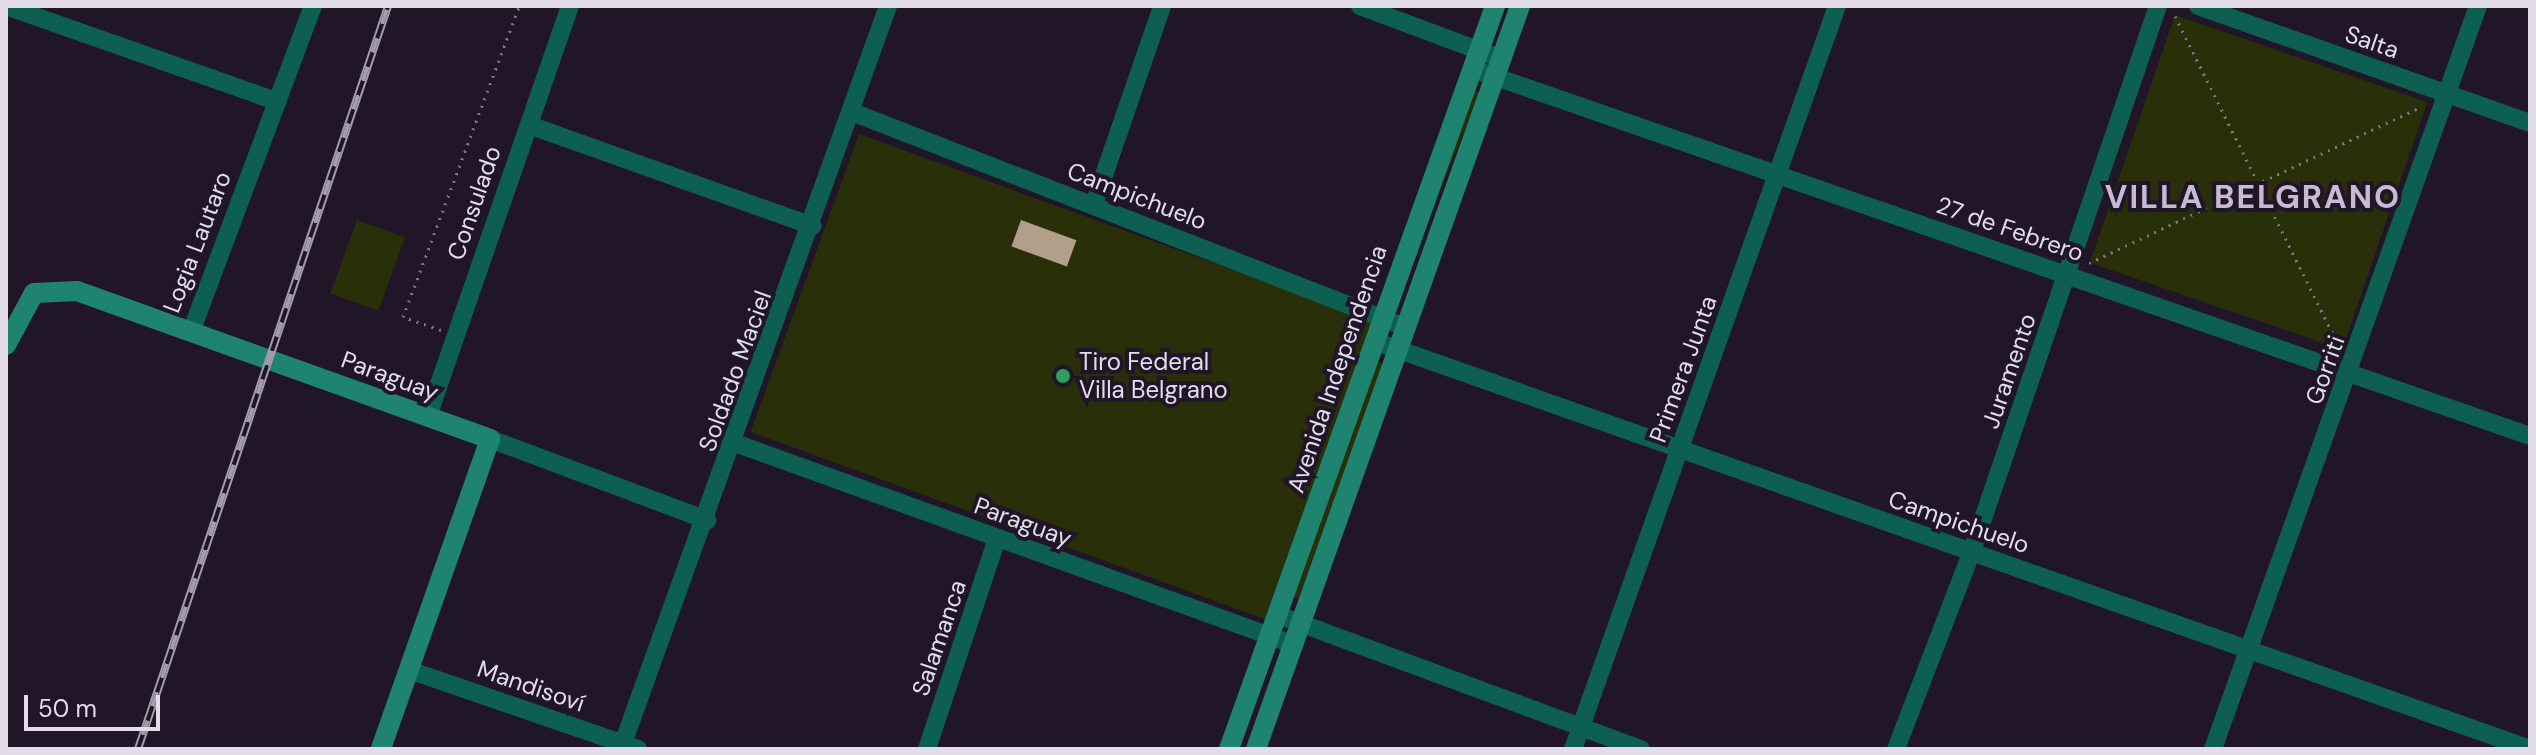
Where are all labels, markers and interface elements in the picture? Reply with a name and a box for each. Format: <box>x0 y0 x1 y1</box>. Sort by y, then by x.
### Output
street label: Salta <box>2341 19 2403 65</box>
street label: Consulado <box>441 142 507 264</box>
street label: Campichuelo <box>1063 156 1211 236</box>
street label: Logia Lautaro <box>157 167 237 317</box>
district label: VILLA BELGRANO <box>2105 178 2401 216</box>
street label: 27 de Febrero <box>1933 190 2087 268</box>
street label: Avenida Independencia <box>1281 241 1393 497</box>
street label: Soldado Maciel <box>693 287 777 455</box>
street label: Primera Junta <box>1643 292 1723 446</box>
street label: Juramento <box>1976 310 2042 432</box>
street label: Gorriti <box>2299 332 2351 408</box>
street label: Paraguay <box>337 345 443 407</box>
place label: Tiro Federal Villa Belgrano <box>1079 348 1228 404</box>
marker: Tiro Federal Villa Belgrano <box>1054 367 1072 385</box>
street label: Campichuelo <box>1885 484 2033 560</box>
street label: Paraguay <box>970 491 1076 553</box>
street label: Salamanca <box>906 576 972 700</box>
street label: Mandisoví <box>474 654 588 718</box>
scale bar <box>28 679 164 729</box>
text: 50 m <box>38 693 97 724</box>

